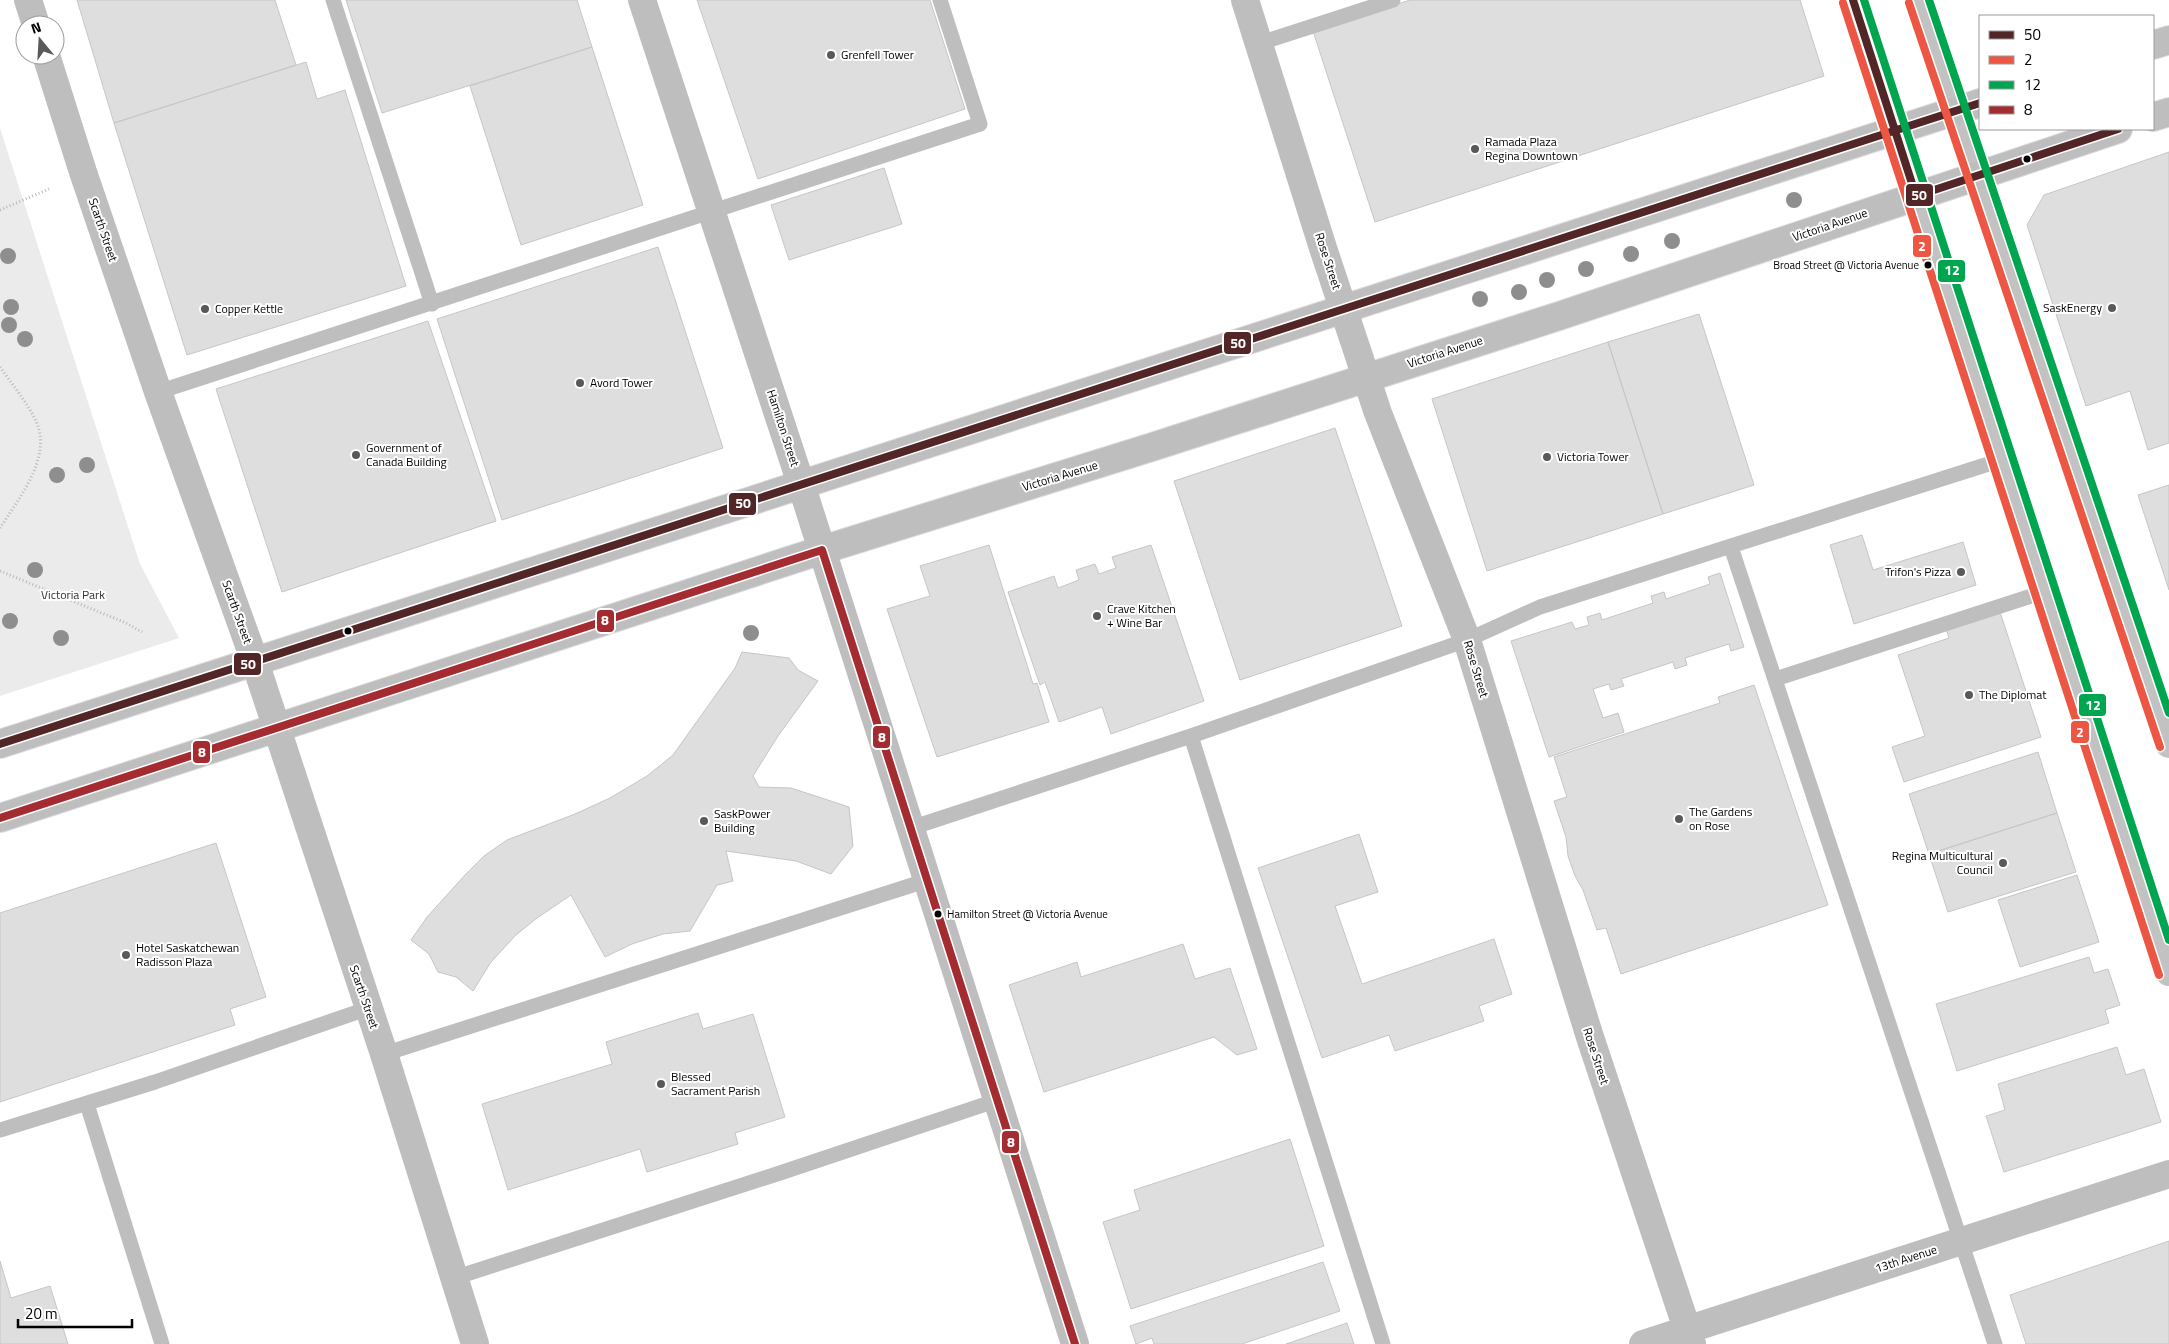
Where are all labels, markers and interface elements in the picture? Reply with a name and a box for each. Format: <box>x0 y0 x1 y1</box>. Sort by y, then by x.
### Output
north arrow <box>15 15 65 65</box>
legend <box>1979 15 2154 130</box>
text: N <box>28 16 44 39</box>
text: 50 <box>2024 23 2041 46</box>
place label: Grenfell Tower <box>841 45 914 64</box>
text: 2 <box>2024 48 2032 71</box>
marker: Grenfell Tower <box>825 49 837 61</box>
text: 12 <box>2024 73 2041 96</box>
text: 8 <box>2024 98 2032 121</box>
place label: Ramada Plaza Regina Downtown <box>1485 132 1578 165</box>
marker: Ramada Plaza Regina Downtown <box>1469 143 1481 155</box>
unlabelled marker <box>2022 154 2032 164</box>
line badge: 50 <box>1905 183 1934 207</box>
text: 50 <box>1911 184 1927 205</box>
street label: Scarth Street <box>84 195 123 265</box>
street label: Victoria Avenue <box>1790 203 1870 246</box>
street label: Rose Street <box>1310 230 1347 293</box>
line badge: 2 <box>1912 234 1932 258</box>
text: 2 <box>1918 235 1926 256</box>
place label: Broad Street @ Victoria Avenue <box>1773 257 1919 273</box>
line badge: 12 <box>1937 259 1966 283</box>
text: 12 <box>1944 259 1960 280</box>
marker: Broad Street @ Victoria Avenue <box>1923 260 1933 270</box>
place label: SaskEnergy <box>2043 298 2102 317</box>
place label: Copper Kettle <box>215 299 283 318</box>
marker: SaskEnergy <box>2106 302 2118 314</box>
marker: Copper Kettle <box>199 303 211 315</box>
street label: Victoria Avenue <box>1405 330 1485 373</box>
line badge: 50 <box>1223 331 1252 355</box>
text: 50 <box>1230 332 1246 353</box>
place label: Avord Tower <box>590 373 653 392</box>
marker: Avord Tower <box>574 377 586 389</box>
street label: Hamilton Street <box>762 387 805 470</box>
place label: Government of Canada Building <box>366 438 447 471</box>
place label: Victoria Tower <box>1557 447 1629 466</box>
marker: Government of Canada Building <box>350 449 362 461</box>
marker: Victoria Tower <box>1541 451 1553 463</box>
street label: Victoria Avenue <box>1020 455 1100 496</box>
line badge: 50 <box>728 492 757 516</box>
text: 50 <box>735 492 751 513</box>
place label: Trifon's Pizza <box>1885 562 1951 581</box>
marker: Trifon's Pizza <box>1955 566 1967 578</box>
street label: Scarth Street <box>217 578 258 647</box>
park label: Victoria Park <box>41 585 105 604</box>
place label: Crave Kitchen + Wine Bar <box>1107 599 1176 632</box>
line badge: 8 <box>596 609 615 633</box>
text: 8 <box>601 609 609 630</box>
marker: Crave Kitchen + Wine Bar <box>1091 610 1103 622</box>
unlabelled marker <box>343 626 353 636</box>
street label: Rose Street <box>1459 638 1494 701</box>
line badge: 50 <box>233 652 262 676</box>
text: 50 <box>240 653 256 674</box>
place label: The Diplomat <box>1979 685 2047 704</box>
marker: The Diplomat <box>1963 689 1975 701</box>
line badge: 12 <box>2078 693 2107 717</box>
text: 12 <box>2085 694 2101 715</box>
line badge: 2 <box>2070 720 2090 744</box>
text: 2 <box>2076 721 2084 742</box>
line badge: 8 <box>872 725 891 749</box>
text: 8 <box>878 726 886 747</box>
line badge: 8 <box>192 740 211 764</box>
text: 8 <box>198 741 206 762</box>
place label: The Gardens on Rose <box>1689 802 1753 835</box>
place label: SaskPower Building <box>714 804 770 837</box>
marker: The Gardens on Rose <box>1673 813 1685 825</box>
marker: SaskPower Building <box>698 815 710 827</box>
place label: Regina Multicultural Council <box>1892 846 1993 879</box>
marker: Regina Multicultural Council <box>1997 857 2009 869</box>
place label: Hamilton Street @ Victoria Avenue <box>947 906 1108 922</box>
marker: Hamilton Street @ Victoria Avenue <box>933 909 943 919</box>
place label: Hotel Saskatchewan Radisson Plaza <box>136 938 239 971</box>
marker: Hotel Saskatchewan Radisson Plaza <box>120 949 132 961</box>
street label: Scarth Street <box>345 962 384 1032</box>
street label: Rose Street <box>1578 1025 1615 1088</box>
place label: Blessed Sacrament Parish <box>671 1067 760 1100</box>
marker: Blessed Sacrament Parish <box>655 1078 667 1090</box>
line badge: 8 <box>1001 1130 1020 1154</box>
text: 8 <box>1007 1131 1015 1152</box>
street label: 13th Avenue <box>1872 1240 1939 1277</box>
scale bar <box>18 1296 131 1328</box>
text: 20 m <box>25 1302 58 1325</box>

